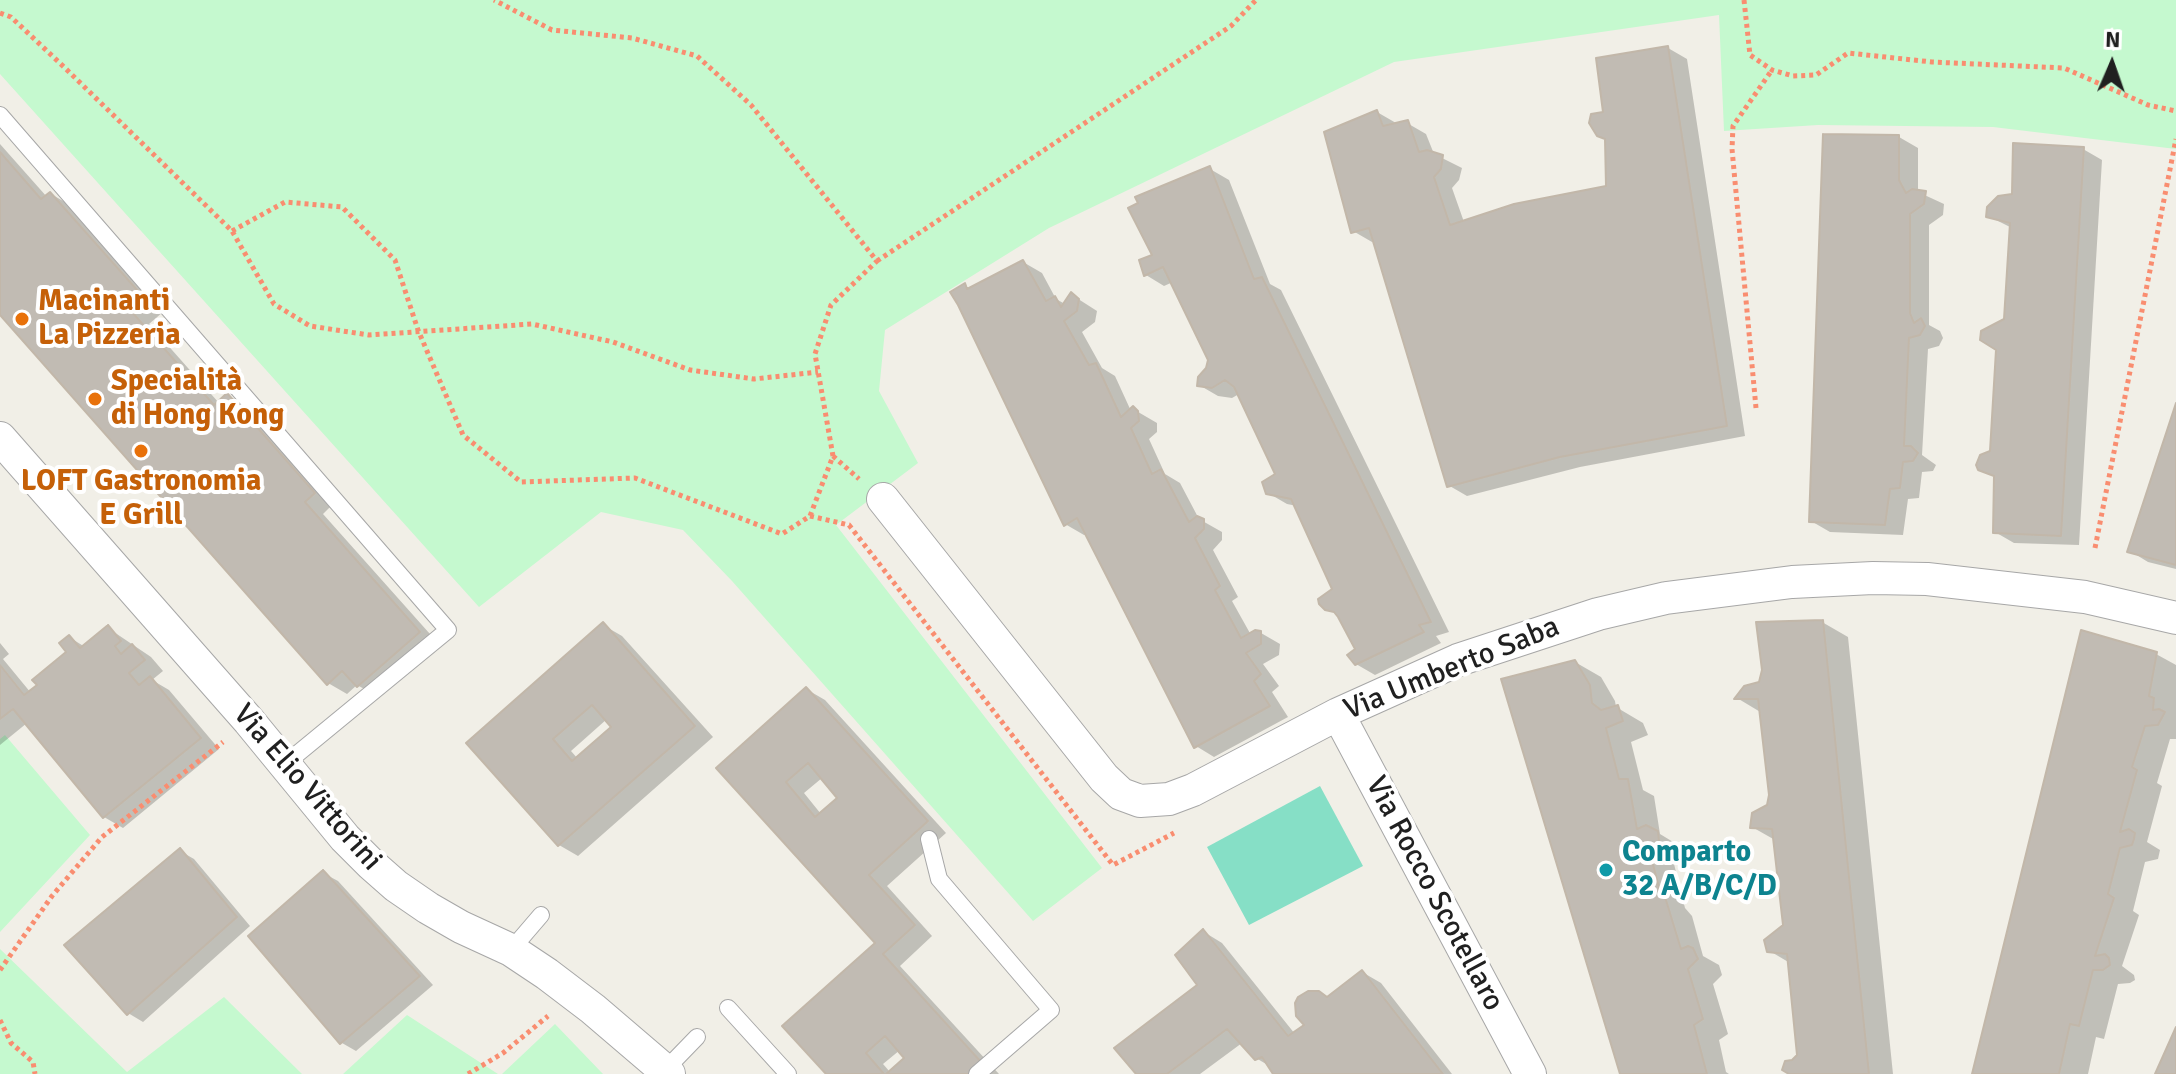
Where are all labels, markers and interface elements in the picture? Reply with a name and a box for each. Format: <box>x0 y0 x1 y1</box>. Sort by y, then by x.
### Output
north arrow <box>2072 24 2152 104</box>
text: N <box>2105 26 2121 53</box>
place label: Macinanti La Pizzeria <box>38 284 181 354</box>
marker: Macinanti La Pizzeria <box>13 310 31 328</box>
place label: Specialità di Hong Kong <box>111 364 284 434</box>
marker: Specialità di Hong Kong <box>86 390 104 408</box>
marker: LOFT Gastronomia E Grill <box>132 442 150 460</box>
place label: LOFT Gastronomia E Grill <box>21 464 261 534</box>
street label: Via Umberto Saba <box>1339 609 1565 729</box>
street label: Via Elio Vittorini <box>225 697 389 879</box>
street label: Via Rocco Scotellaro <box>1357 771 1511 1017</box>
place label: Comparto 32 A/B/C/D <box>1622 835 1777 906</box>
marker: Comparto 32 A/B/C/D <box>1597 861 1615 879</box>

